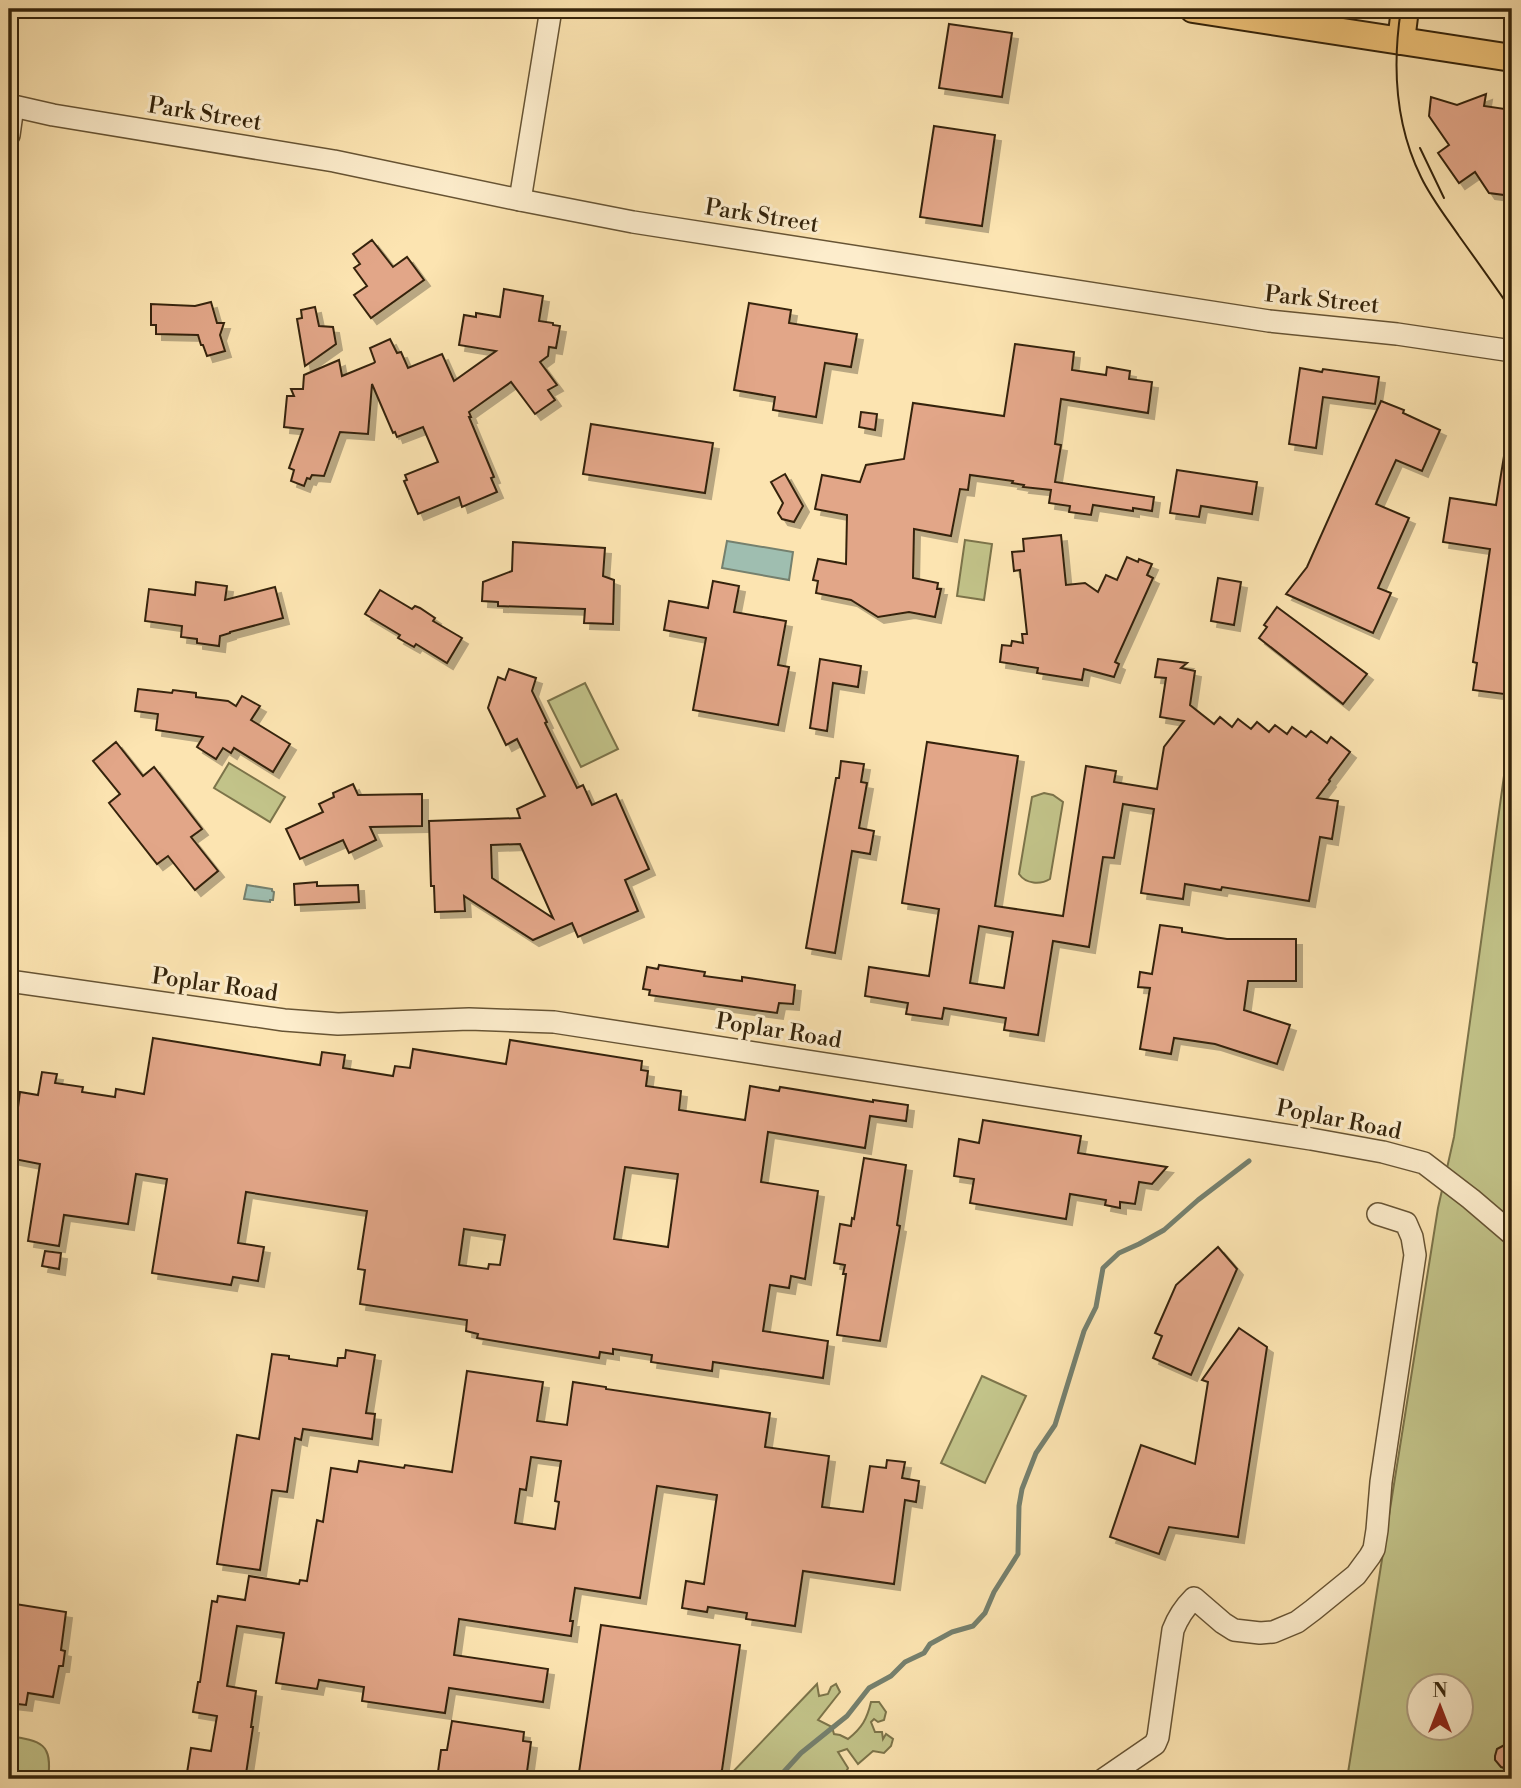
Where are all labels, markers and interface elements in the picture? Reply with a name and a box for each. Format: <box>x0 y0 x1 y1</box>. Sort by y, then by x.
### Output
street label: Park Street <box>146 91 264 137</box>
street label: Park Street <box>703 193 821 239</box>
street label: Park Street <box>1263 280 1381 320</box>
street label: Poplar Road <box>150 962 280 1008</box>
street label: Poplar Road <box>714 1007 844 1055</box>
street label: Poplar Road <box>1274 1094 1404 1146</box>
north arrow <box>1406 1672 1476 1742</box>
text: N <box>1432 1679 1448 1703</box>

